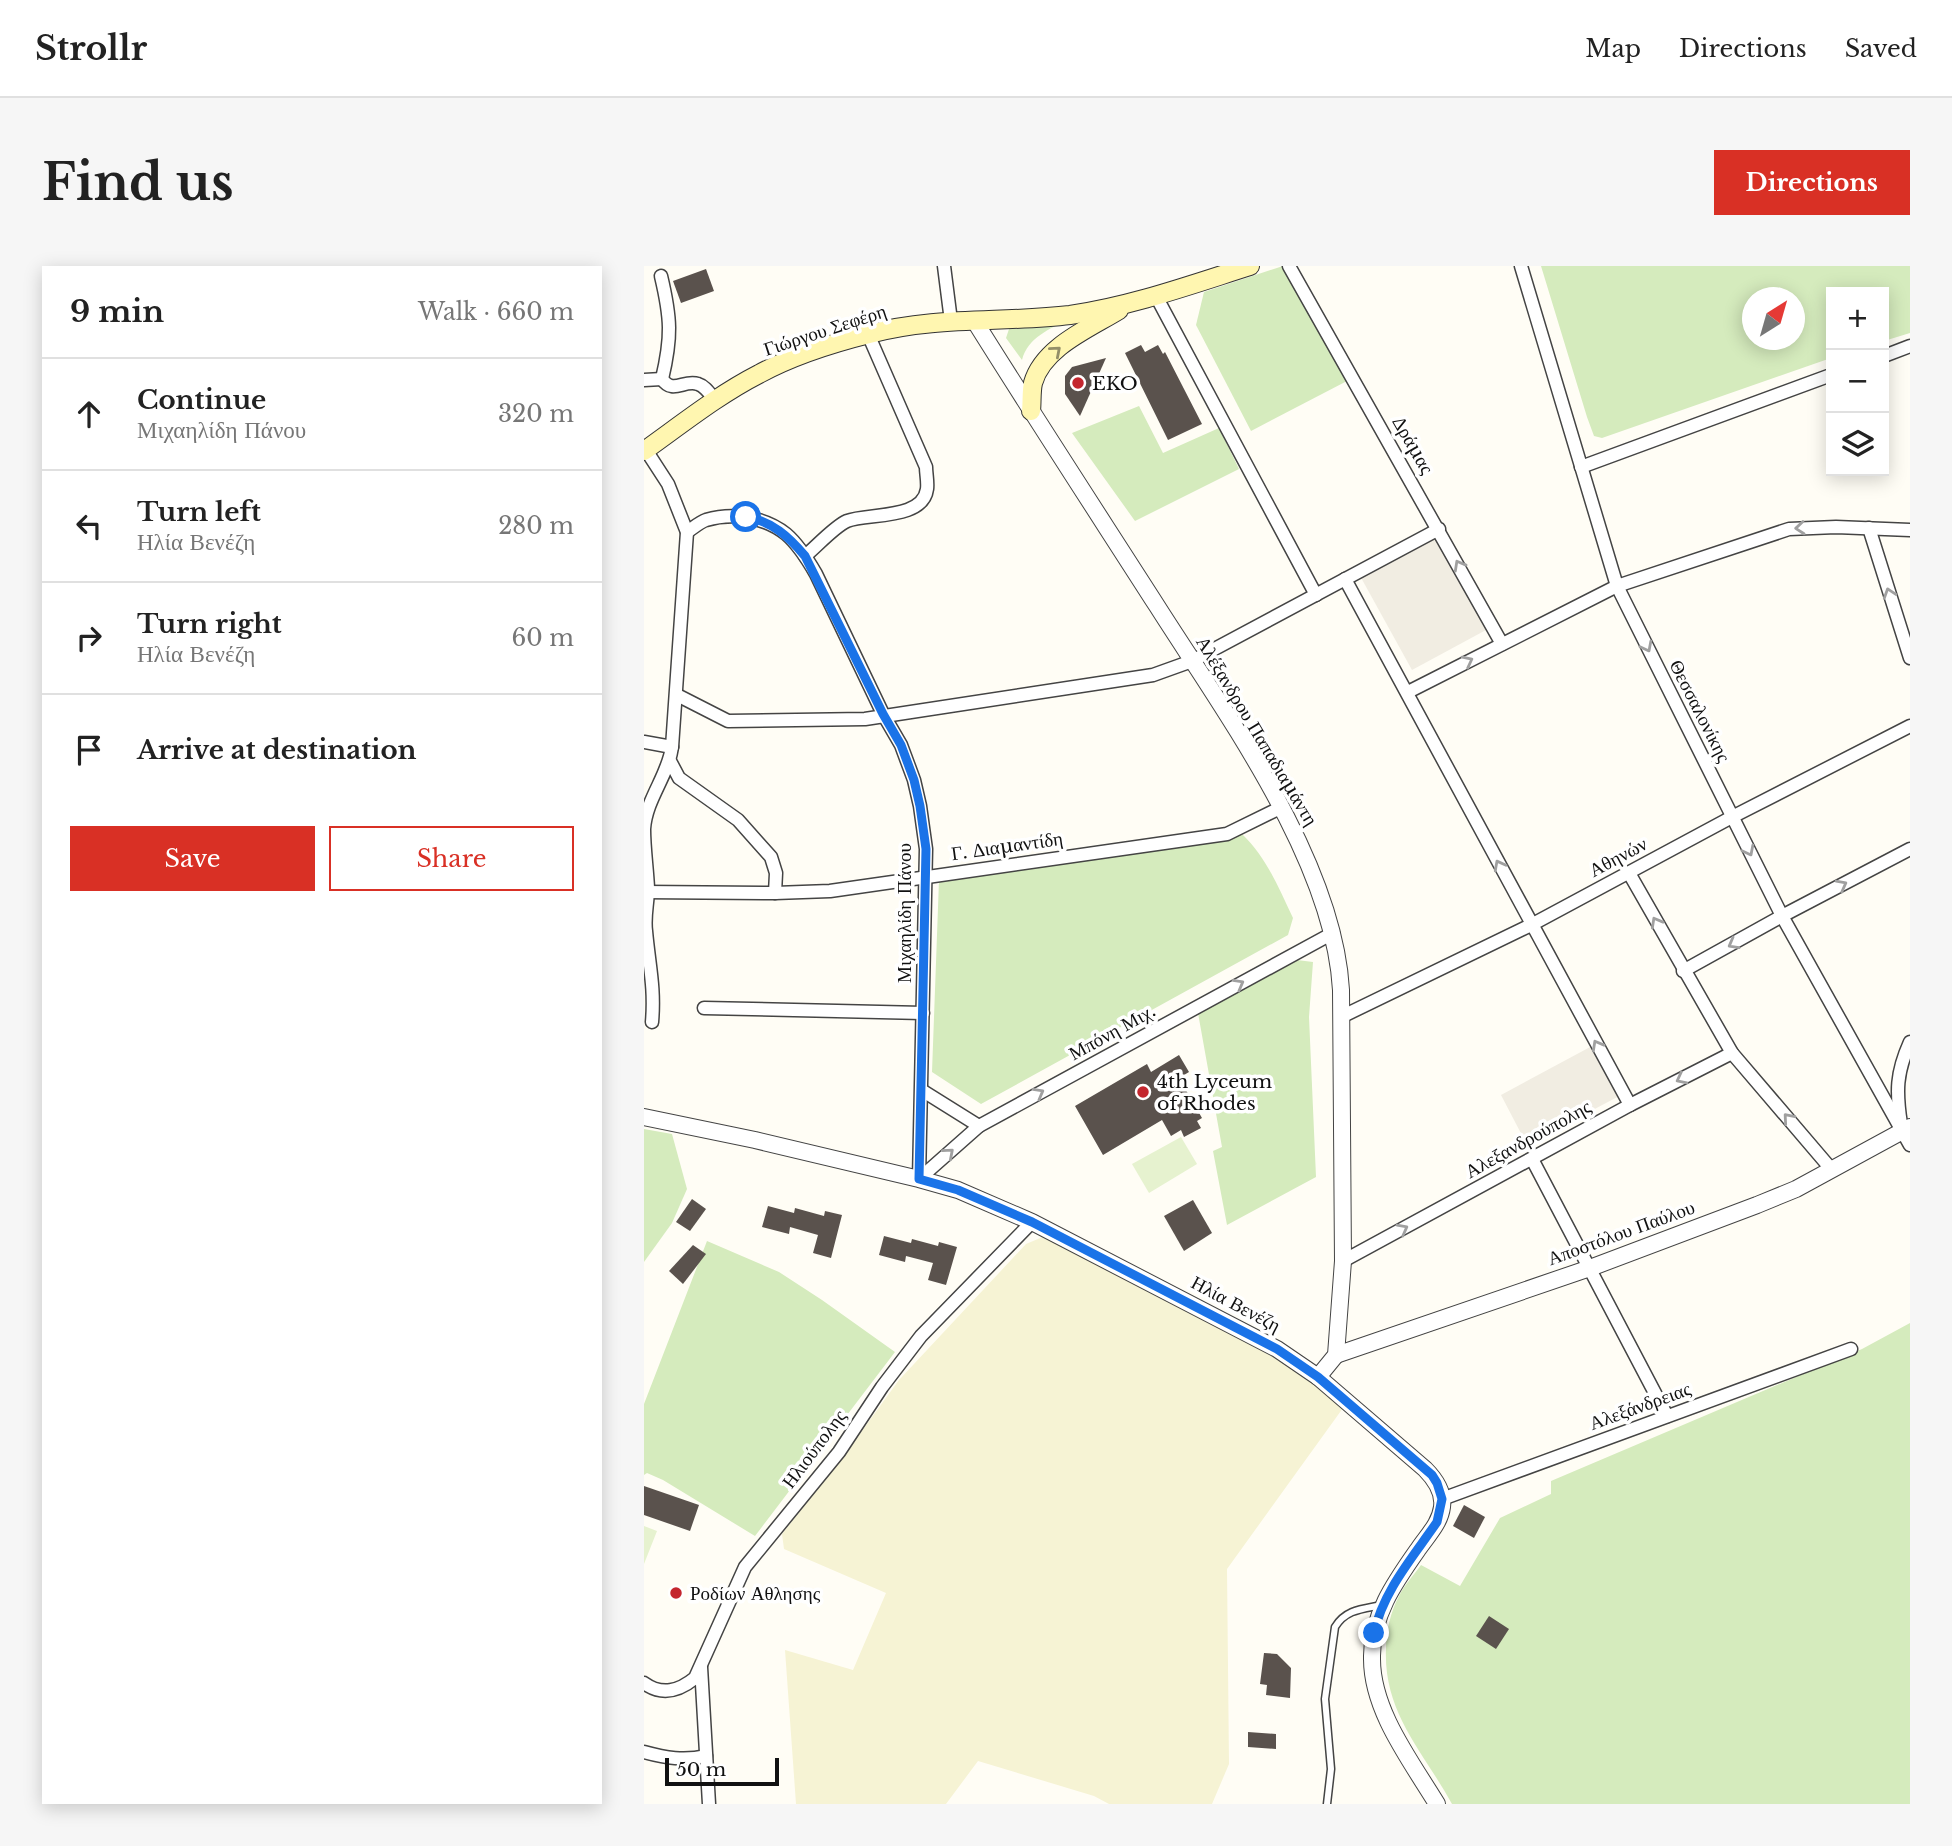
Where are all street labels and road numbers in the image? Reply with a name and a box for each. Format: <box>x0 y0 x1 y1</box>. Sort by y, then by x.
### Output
street label: Γιώργου Σεφέρη <box>761 299 889 361</box>
street label: Δράμας <box>1387 412 1439 478</box>
street label: Αλέξανδρου Παπαδιαμάντη <box>1191 632 1323 830</box>
street label: Θεσσαλονίκης <box>1664 656 1736 766</box>
street label: Γ. Διαμαντίδη <box>950 827 1064 865</box>
street label: Αθηνών <box>1585 832 1651 882</box>
street label: Μιχαηλίδη Πάνου <box>893 843 916 983</box>
street label: Μπόνη Μιχ. <box>1065 999 1159 1065</box>
street label: Αλεξανδρούπολης <box>1461 1095 1595 1183</box>
street label: Αποστόλου Παύλου <box>1544 1196 1698 1270</box>
street label: Ηλία Βενέζη <box>1187 1271 1285 1337</box>
street label: Αλεξάνδρειας <box>1586 1377 1694 1435</box>
street label: Ηλιούπολης <box>777 1405 851 1493</box>

